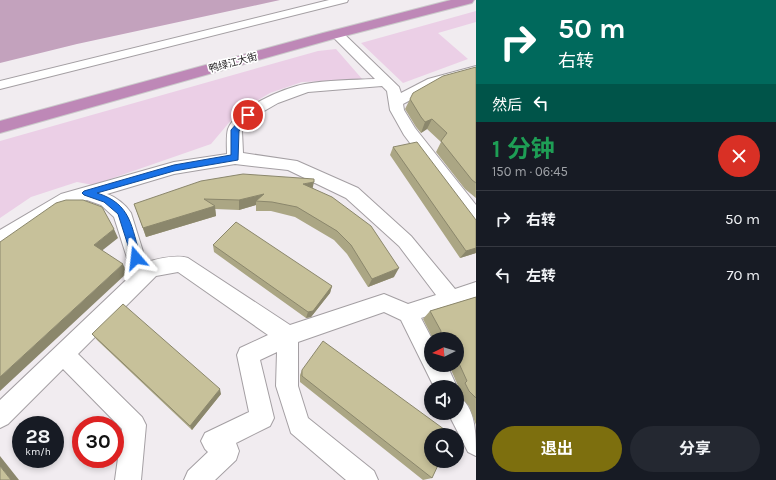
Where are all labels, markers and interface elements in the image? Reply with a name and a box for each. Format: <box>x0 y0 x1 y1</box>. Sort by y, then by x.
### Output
text: 50 m <box>558 12 626 45</box>
icon: right <box>492 16 544 68</box>
text: 右转 <box>558 50 594 72</box>
street label: 鸭绿江大街 <box>207 51 259 75</box>
icon: left <box>530 92 552 114</box>
text: 然后 <box>492 96 522 114</box>
pin <box>231 98 265 132</box>
icon: arrive <box>237 104 259 126</box>
text: 1 分钟 <box>492 135 555 163</box>
button: close <box>718 135 760 177</box>
text: 150 m · 06:45 <box>492 164 568 179</box>
icon: right <box>492 208 514 230</box>
text: 50 m <box>725 210 760 228</box>
text: 右转 <box>526 211 556 229</box>
position arrow <box>115 237 157 279</box>
icon: left <box>492 264 514 286</box>
text: 70 m <box>726 266 760 284</box>
text: 左转 <box>526 267 556 285</box>
north arrow <box>424 332 464 372</box>
map controls <box>424 332 464 468</box>
button: sound <box>424 380 464 420</box>
speed limit sign: 30 <box>72 416 124 468</box>
text: 28 <box>25 425 51 448</box>
button: 退出 <box>492 426 622 472</box>
button: 分享 <box>630 426 760 472</box>
button: search <box>424 428 464 468</box>
text: km/h <box>25 446 51 458</box>

